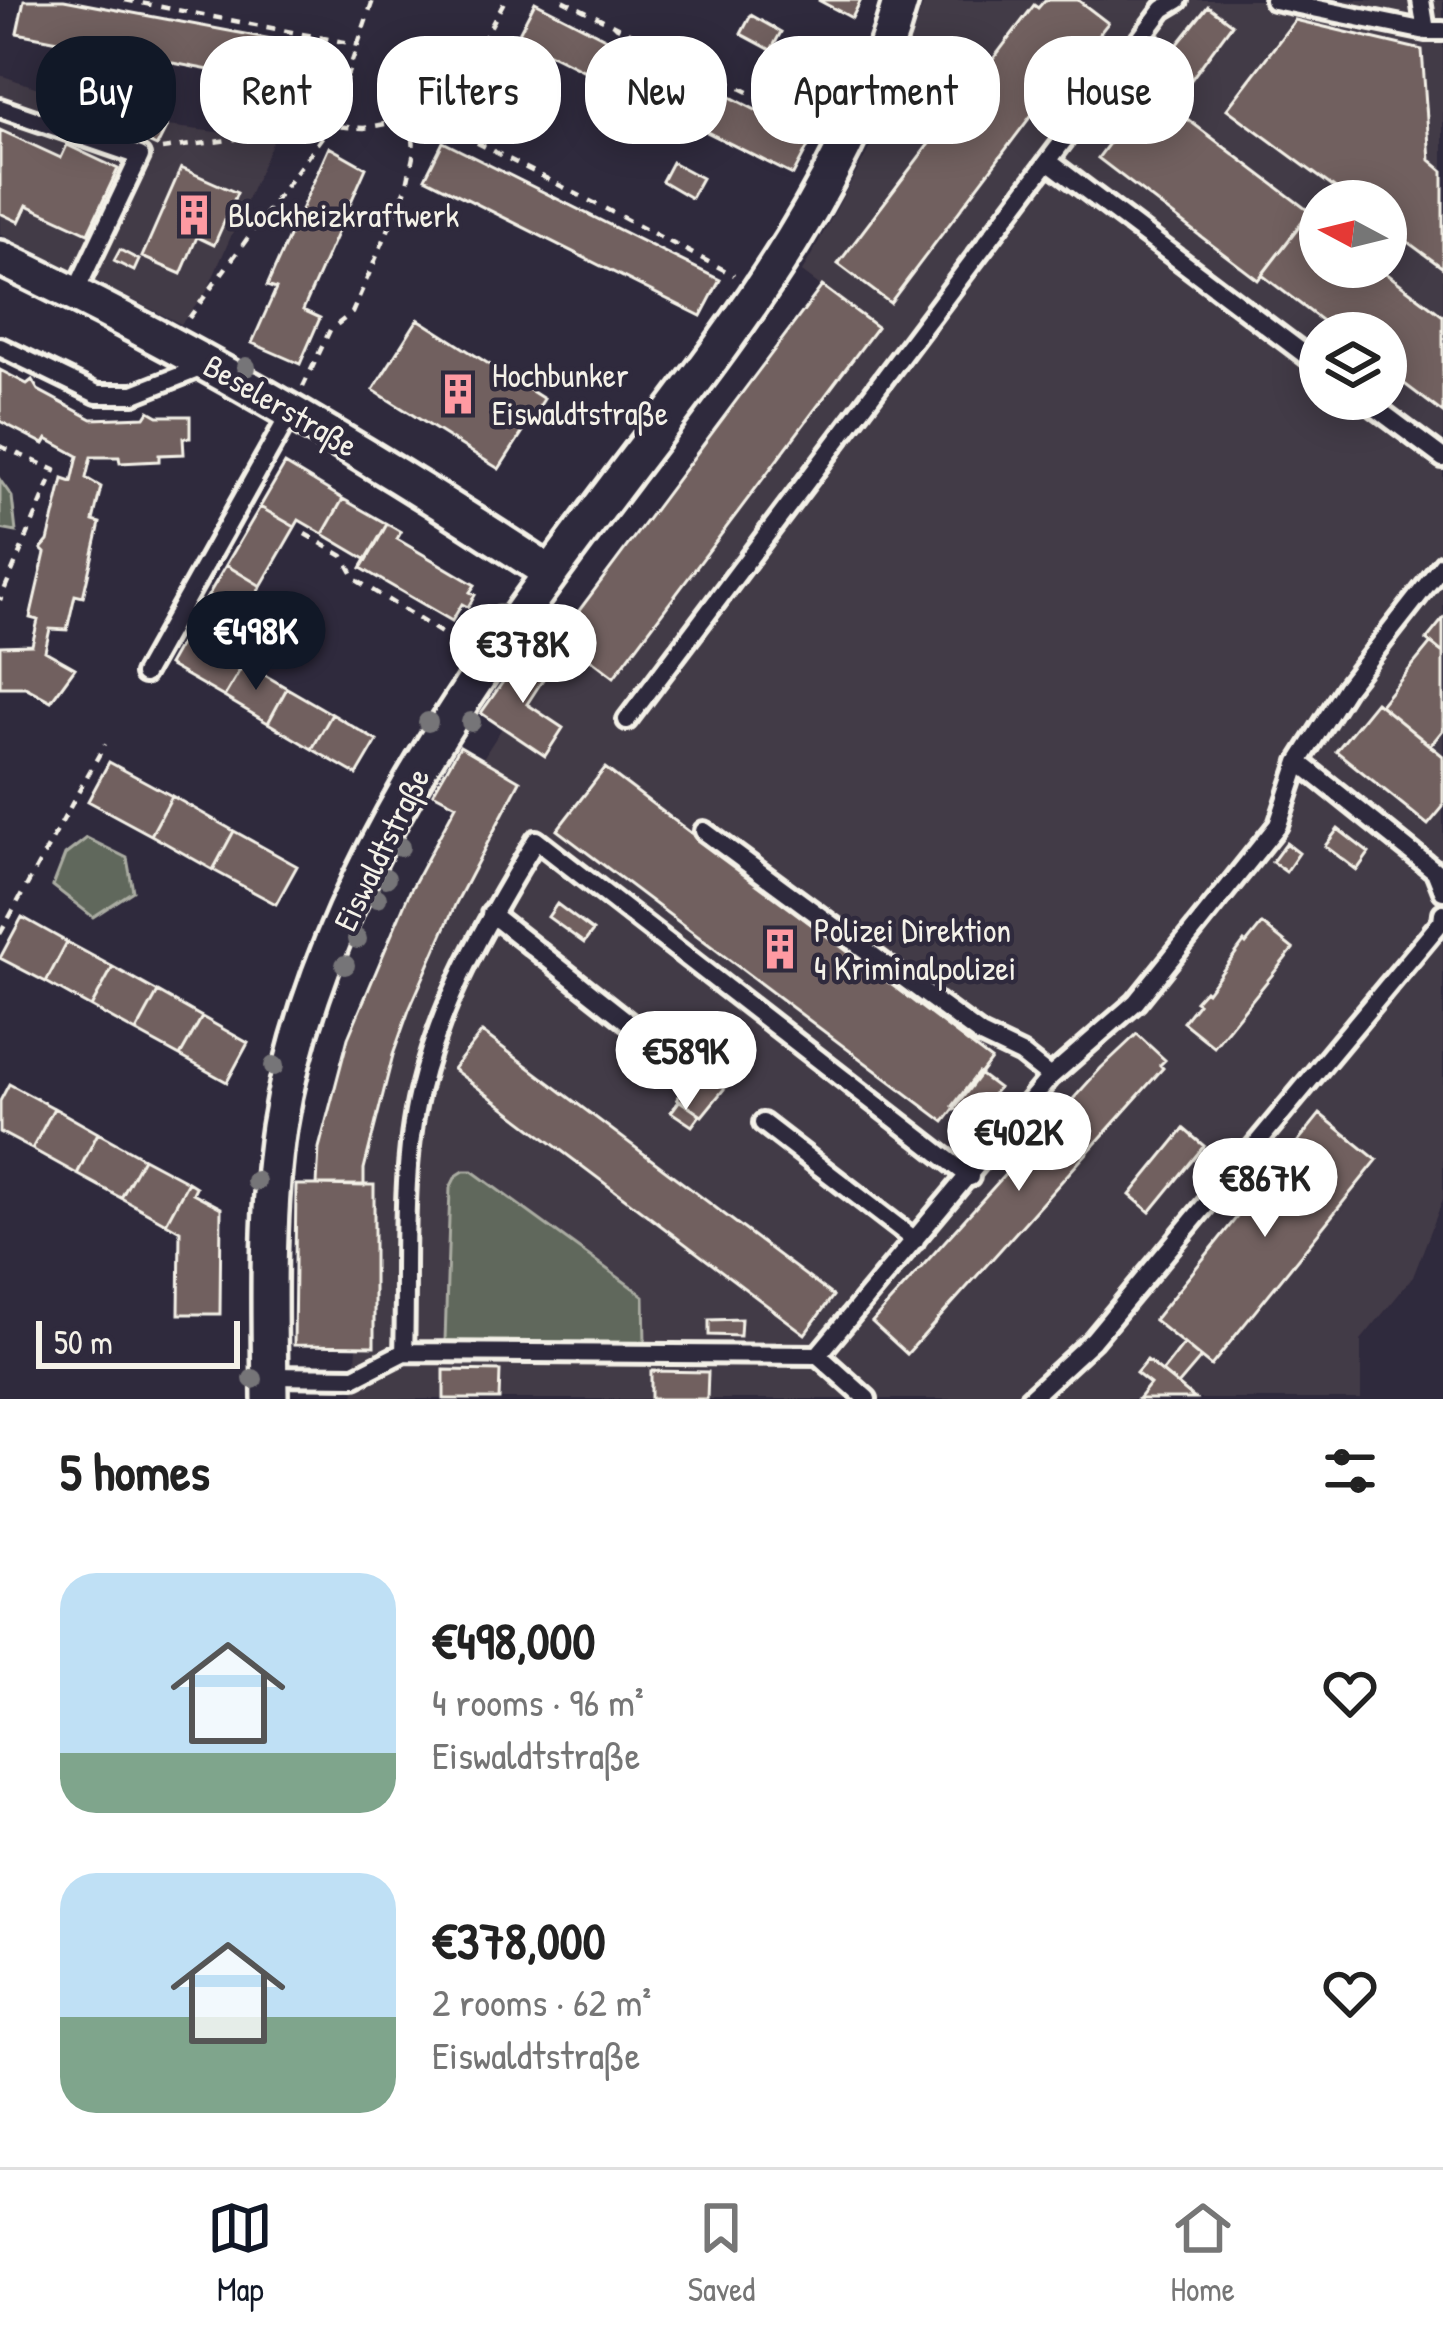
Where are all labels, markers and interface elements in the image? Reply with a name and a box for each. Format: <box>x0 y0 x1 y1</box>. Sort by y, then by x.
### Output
chip: Buy <box>36 36 176 144</box>
chip: Rent <box>200 36 353 144</box>
chip: Filters <box>377 36 561 144</box>
chip: New <box>585 36 727 144</box>
chip: Apartment <box>751 36 1000 144</box>
chip: House <box>1024 36 1194 144</box>
north arrow <box>1299 180 1407 288</box>
map controls <box>1299 180 1407 420</box>
building icon: Blockheizkraftwerk <box>171 192 217 238</box>
place label: Blockheizkraftwerk <box>228 193 459 237</box>
button: layers <box>1299 312 1407 420</box>
street label: Beselerstraße <box>196 343 366 468</box>
place label: Hochbunker Eiswaldtstraße <box>492 353 668 436</box>
building icon: Hochbunker Eiswaldtstraße <box>435 371 481 417</box>
pin: €498K <box>172 591 340 693</box>
text: €498K <box>214 603 298 656</box>
pin: €378K <box>439 604 607 706</box>
text: €378K <box>477 616 569 669</box>
street label: Eiswaldtstraße <box>323 760 440 938</box>
place label: Polizei Direktion 4 Kriminalpolizei <box>814 908 1016 991</box>
building icon: Polizei Direktion 4 Kriminalpolizei <box>757 926 803 972</box>
pin: €589K <box>602 1011 770 1113</box>
text: €589K <box>643 1023 729 1076</box>
pin: €402K <box>935 1092 1103 1194</box>
text: €402K <box>974 1104 1064 1157</box>
pin: €867K <box>1181 1138 1349 1240</box>
text: €867K <box>1220 1150 1310 1203</box>
scale bar <box>36 1315 240 1368</box>
text: 50 m <box>54 1320 113 1364</box>
text: 5 homes <box>60 1437 210 1506</box>
icon: filters <box>1317 1438 1383 1504</box>
text: €498,000 <box>432 1606 595 1675</box>
icon: home <box>156 1621 300 1765</box>
icon: heart <box>1317 1660 1383 1726</box>
text: 4 rooms · 96 m² <box>432 1675 644 1728</box>
text: Eiswaldtstraße <box>432 1728 640 1781</box>
text: €378,000 <box>432 1906 606 1975</box>
icon: home <box>156 1921 300 2065</box>
icon: heart <box>1317 1960 1383 2026</box>
text: 2 rooms · 62 m² <box>432 1975 651 2028</box>
text: Eiswaldtstraße <box>432 2028 640 2081</box>
tab: Map <box>207 2195 273 2311</box>
tab: Saved <box>688 2195 755 2311</box>
tab: Home <box>1170 2195 1236 2311</box>

